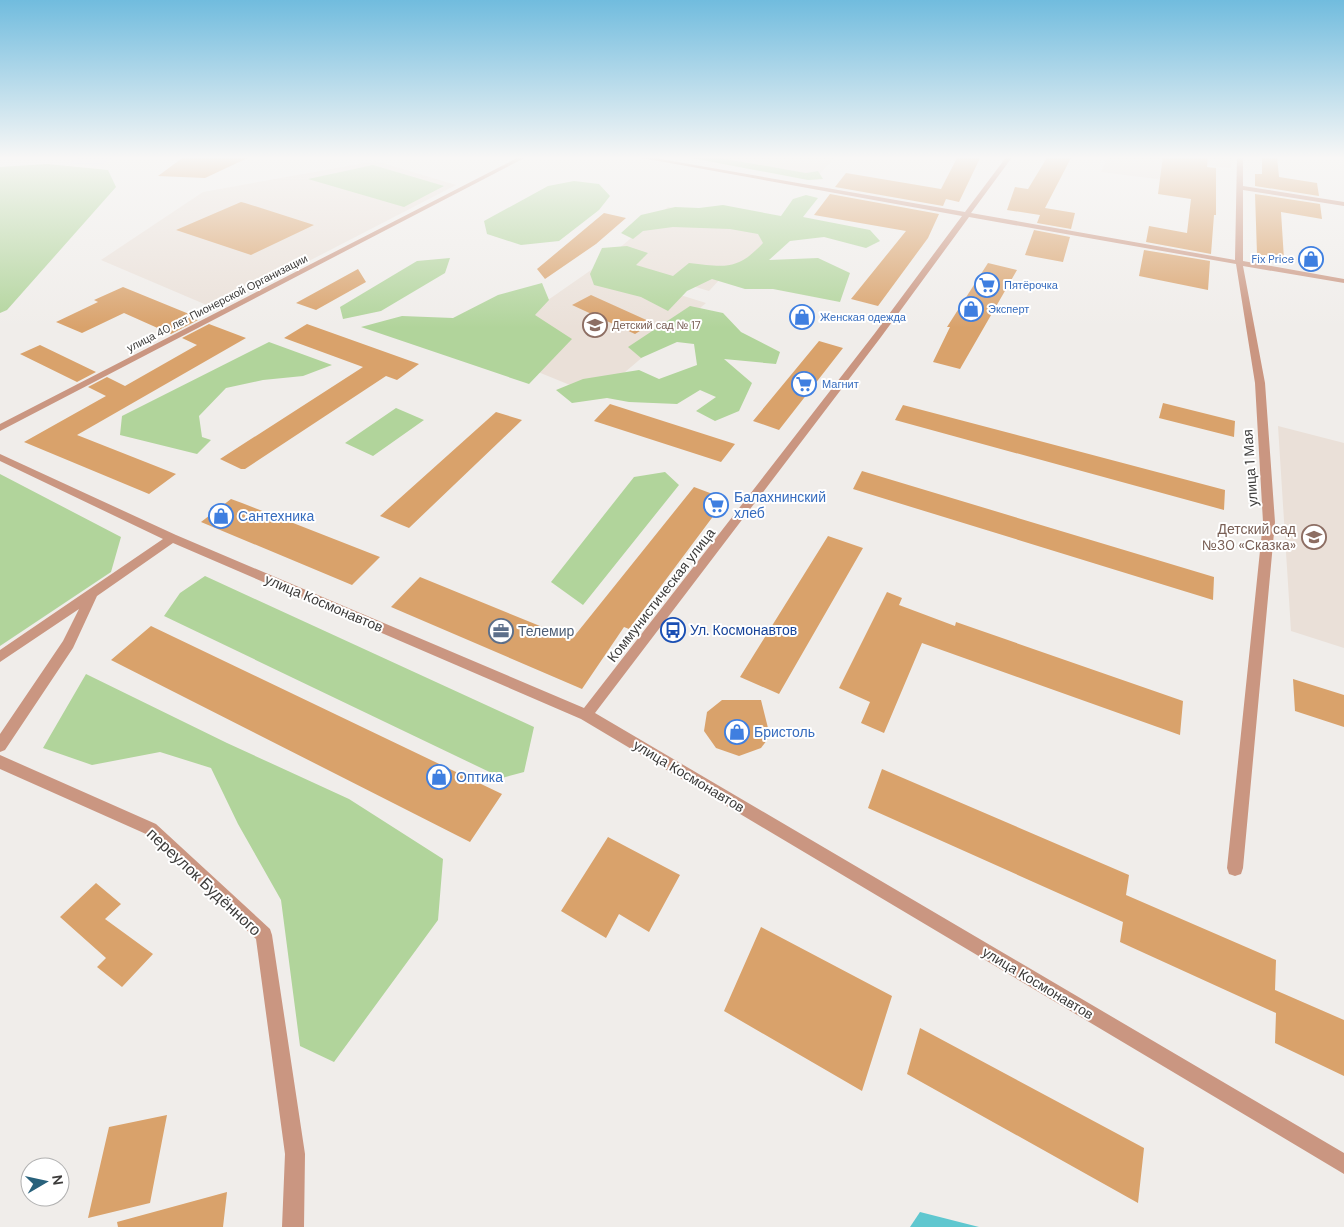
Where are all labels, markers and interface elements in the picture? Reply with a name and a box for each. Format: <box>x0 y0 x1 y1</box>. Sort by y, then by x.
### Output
shop icon: Fix Price <box>1298 246 1324 272</box>
street label: улица 40 лет Пионерской Организации <box>124 251 310 355</box>
place label: Fix Price <box>1251 252 1294 266</box>
supermarket icon: Пятёрочка <box>974 272 1000 298</box>
place label: Пятёрочка <box>1004 278 1059 292</box>
shop icon: Эксперт <box>958 296 984 322</box>
place label: Эксперт <box>988 302 1029 316</box>
shop icon: Женская одежда <box>789 304 815 330</box>
place label: Женская одежда <box>820 310 907 324</box>
school or university icon: Детский сад № 17 <box>582 312 608 338</box>
place label: Детский сад № 17 <box>612 318 701 332</box>
supermarket icon: Магнит <box>791 371 817 397</box>
place label: Магнит <box>822 377 859 391</box>
street label: улица 1 Мая <box>1238 429 1262 507</box>
place label: Балахнинский хлеб <box>734 488 826 522</box>
supermarket icon: Балахнинский хлеб <box>703 492 729 518</box>
shop icon: Сантехника <box>208 503 234 529</box>
place label: Сантехника <box>238 507 315 525</box>
place label: Детский сад №30 «Сказка» <box>1202 520 1296 554</box>
street label: Коммунистическая улица <box>603 524 719 666</box>
school or university icon: Детский сад №30 «Сказка» <box>1301 524 1327 550</box>
street label: улица Космонавтов <box>262 570 386 636</box>
bus stop icon: Ул. Космонавтов <box>660 617 686 643</box>
office icon: Телемир <box>488 618 514 644</box>
place label: Ул. Космонавтов <box>690 621 797 639</box>
place label: Телемир <box>518 622 574 640</box>
shop icon: Бристоль <box>724 719 750 745</box>
place label: Бристоль <box>754 723 815 741</box>
street label: улица Космонавтов <box>630 736 748 816</box>
shop icon: Оптика <box>426 764 452 790</box>
place label: Оптика <box>456 768 503 786</box>
street label: переулок Будённого <box>142 823 266 941</box>
street label: улица Космонавтов <box>979 943 1097 1023</box>
north arrow <box>20 1157 70 1207</box>
text: N <box>48 1174 68 1186</box>

